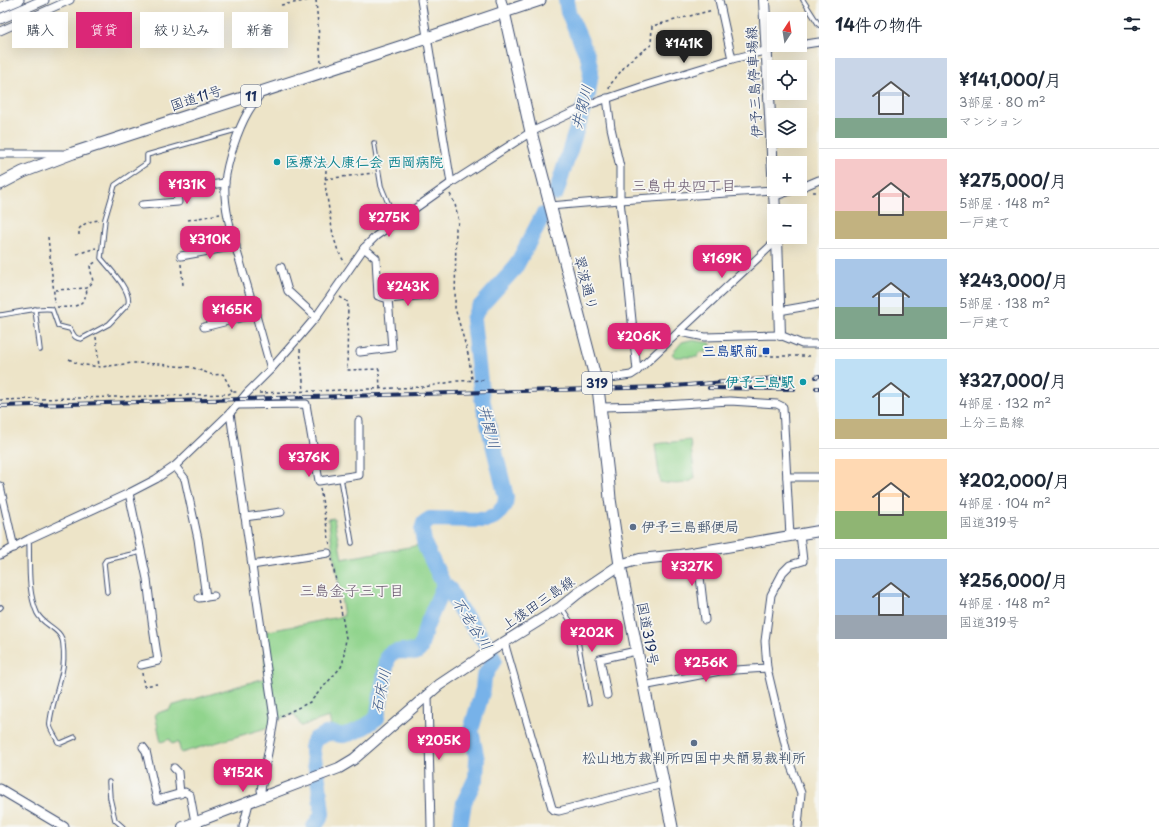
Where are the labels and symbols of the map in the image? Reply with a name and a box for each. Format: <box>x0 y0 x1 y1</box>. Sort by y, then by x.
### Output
north arrow <box>767 12 807 52</box>
street label: 伊予三島停車場線 <box>740 26 767 138</box>
pin: ¥141K <box>656 30 712 64</box>
street label: 国道11号 <box>167 79 225 116</box>
water label: 井関川 <box>564 82 597 131</box>
road number: 11 <box>241 85 261 107</box>
place label: 医療法人康仁会 西岡病院 <box>285 151 444 172</box>
marker: 医療法人康仁会 西岡病院 <box>272 157 282 167</box>
pin: ¥131K <box>159 171 215 205</box>
district label: 三島中央四丁目 <box>631 173 737 196</box>
pin: ¥275K <box>361 204 417 238</box>
pin: ¥310K <box>182 226 238 260</box>
pin: ¥169K <box>694 245 750 279</box>
street label: 翠波通り <box>569 253 604 313</box>
pin: ¥243K <box>380 273 436 307</box>
pin: ¥165K <box>204 296 260 330</box>
pin: ¥206K <box>611 323 667 357</box>
place label: 三島駅前 <box>702 340 758 361</box>
marker: 三島駅前 <box>761 346 771 356</box>
place label: 伊予三島駅 <box>725 371 795 392</box>
road number: 319 <box>582 372 612 394</box>
marker: 伊予三島駅 <box>798 377 808 387</box>
water label: 井関川 <box>474 402 507 451</box>
pin: ¥376K <box>281 444 337 478</box>
place label: 伊予三島郵便局 <box>641 516 739 537</box>
marker: 伊予三島郵便局 <box>628 522 638 532</box>
pin: ¥327K <box>664 553 720 587</box>
street label: 上猿田三島線 <box>497 570 578 635</box>
district label: 三島金子三丁目 <box>299 578 405 601</box>
water label: 不老谷川 <box>447 592 499 655</box>
street label: 国道319号 <box>632 600 665 668</box>
pin: ¥202K <box>564 619 620 653</box>
pin: ¥256K <box>678 649 734 683</box>
water label: 石床川 <box>364 666 395 715</box>
pin: ¥205K <box>411 727 467 761</box>
marker: 松山地方裁判所四国中央簡易裁判所 <box>689 738 699 748</box>
place label: 松山地方裁判所四国中央簡易裁判所 <box>582 747 806 768</box>
pin: ¥152K <box>215 759 271 793</box>

